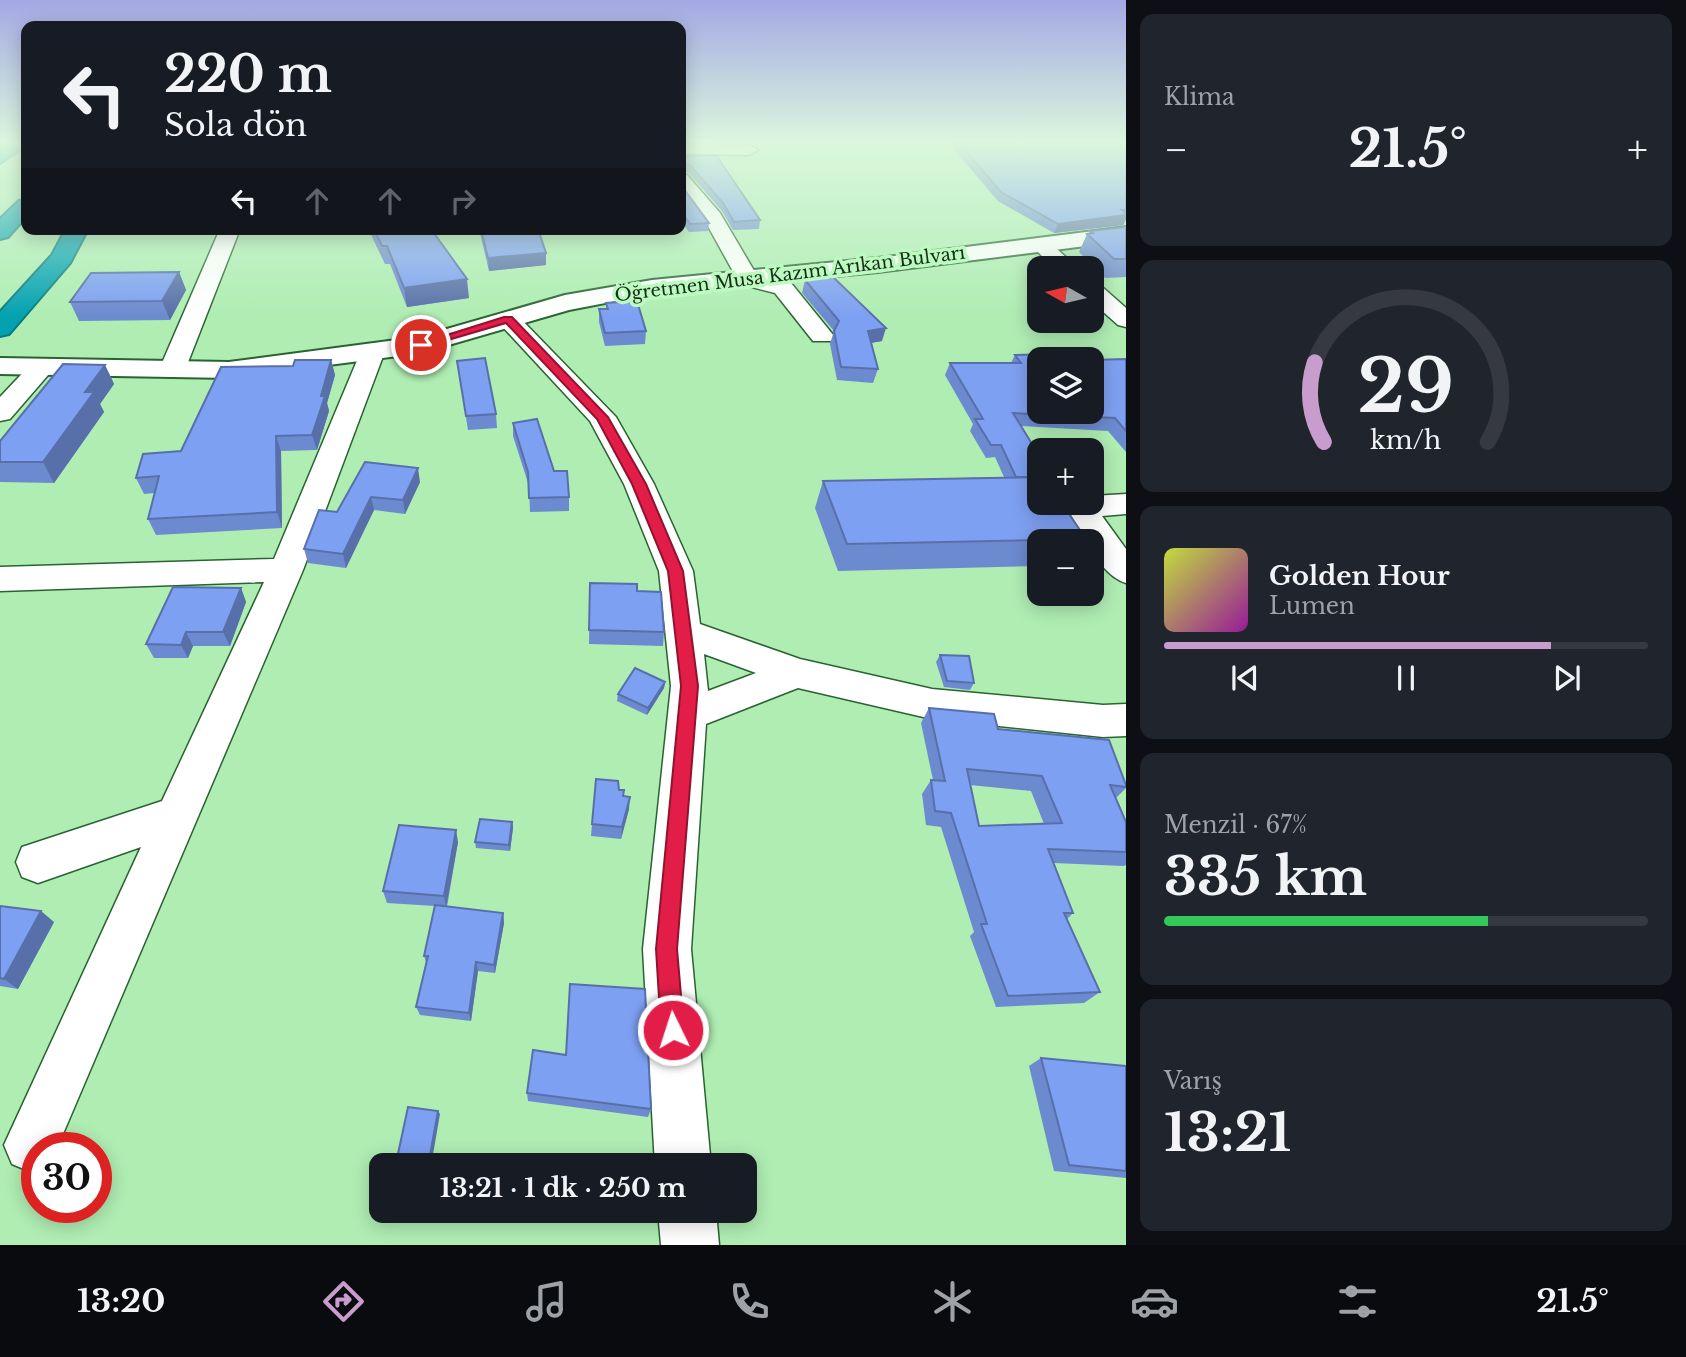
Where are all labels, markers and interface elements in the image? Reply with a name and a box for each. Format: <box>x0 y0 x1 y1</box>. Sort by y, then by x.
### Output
text: 220 m <box>164 44 332 105</box>
icon: left <box>49 49 140 140</box>
text: Klima <box>1164 83 1235 111</box>
text: Sola dön <box>164 105 307 145</box>
text: 21.5° <box>1348 117 1467 181</box>
text: − <box>1164 126 1188 173</box>
text: + <box>1627 126 1648 173</box>
icon: left <box>225 182 263 220</box>
icon: ahead <box>298 182 336 220</box>
icon: ahead <box>371 182 409 220</box>
icon: right <box>444 182 482 220</box>
street label: Öğretmen Musa Kazım Arıkan Bulvarı <box>613 241 967 306</box>
north arrow <box>1027 256 1104 332</box>
map controls <box>1027 256 1104 606</box>
pin <box>391 315 451 375</box>
icon: arrive <box>402 326 440 364</box>
text: 29 <box>1358 342 1454 433</box>
button: layers <box>1027 347 1104 424</box>
text: km/h <box>1371 425 1441 456</box>
button: + <box>1027 438 1104 515</box>
button: − <box>1027 529 1104 606</box>
text: Golden Hour <box>1269 560 1450 592</box>
text: Lumen <box>1269 592 1355 620</box>
icon: previous <box>1226 659 1264 697</box>
icon: pause <box>1387 659 1425 697</box>
icon: next <box>1548 659 1586 697</box>
text: Menzil · 67% <box>1164 811 1307 839</box>
text: 335 km <box>1164 845 1367 909</box>
position arrow <box>636 993 710 1067</box>
text: Varış <box>1164 1067 1222 1095</box>
text: 13:21 <box>1164 1101 1291 1165</box>
speed limit sign: 30 <box>21 1132 112 1223</box>
text: 13:21 · 1 dk · 250 m <box>440 1172 686 1204</box>
icon: directions <box>319 1277 368 1326</box>
icon: music <box>522 1277 571 1326</box>
icon: phone <box>725 1277 774 1326</box>
icon: climate <box>928 1277 977 1326</box>
icon: car <box>1130 1277 1179 1326</box>
icon: filters <box>1333 1277 1382 1326</box>
text: 13:20 <box>77 1281 165 1321</box>
text: 21.5° <box>1536 1281 1609 1321</box>

